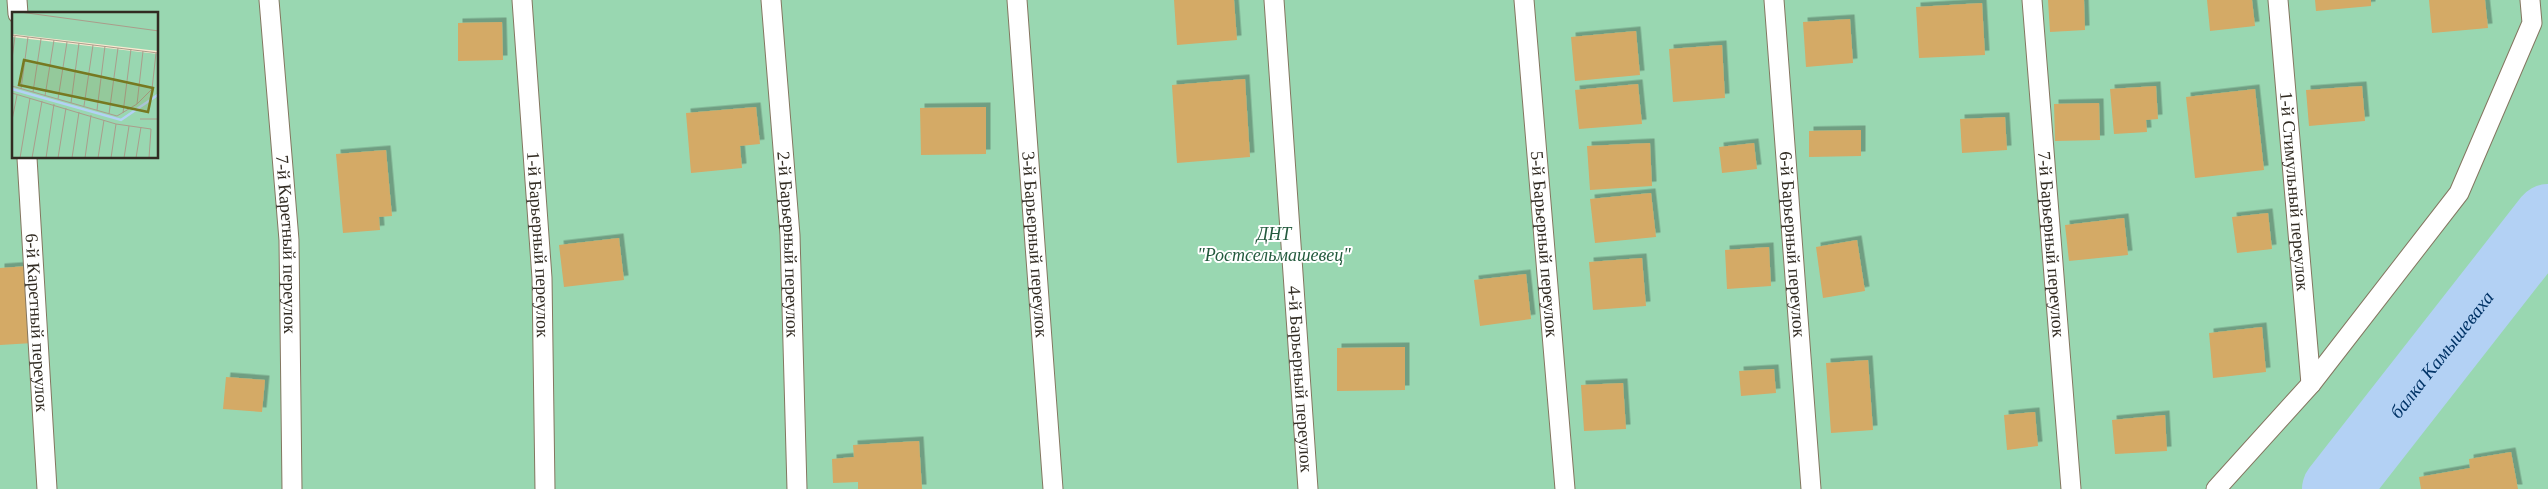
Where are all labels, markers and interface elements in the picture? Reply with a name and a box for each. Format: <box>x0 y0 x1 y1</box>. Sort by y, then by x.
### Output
inset map <box>12 12 159 159</box>
street label: 1-й Стимульный переулок <box>2276 91 2313 292</box>
street label: 2-й Барьерный переулок <box>773 150 803 338</box>
street label: 3-й Барьерный переулок <box>1018 150 1052 338</box>
street label: 5-й Барьерный переулок <box>1527 150 1562 338</box>
street label: 6-й Барьерный переулок <box>1775 150 1810 338</box>
street label: 7-й Барьерный переулок <box>2034 150 2069 338</box>
street label: 1-й Барьерный переулок <box>523 151 553 338</box>
street label: 7-й Каретный переулок <box>272 154 300 334</box>
park label: ДНТ "Ростсельмашевец" <box>1197 224 1351 265</box>
street label: 6-й Каретный переулок <box>22 233 52 413</box>
street label: 4-й Барьерный переулок <box>1284 285 1317 473</box>
water label: балка Камышеваха <box>2385 287 2497 422</box>

